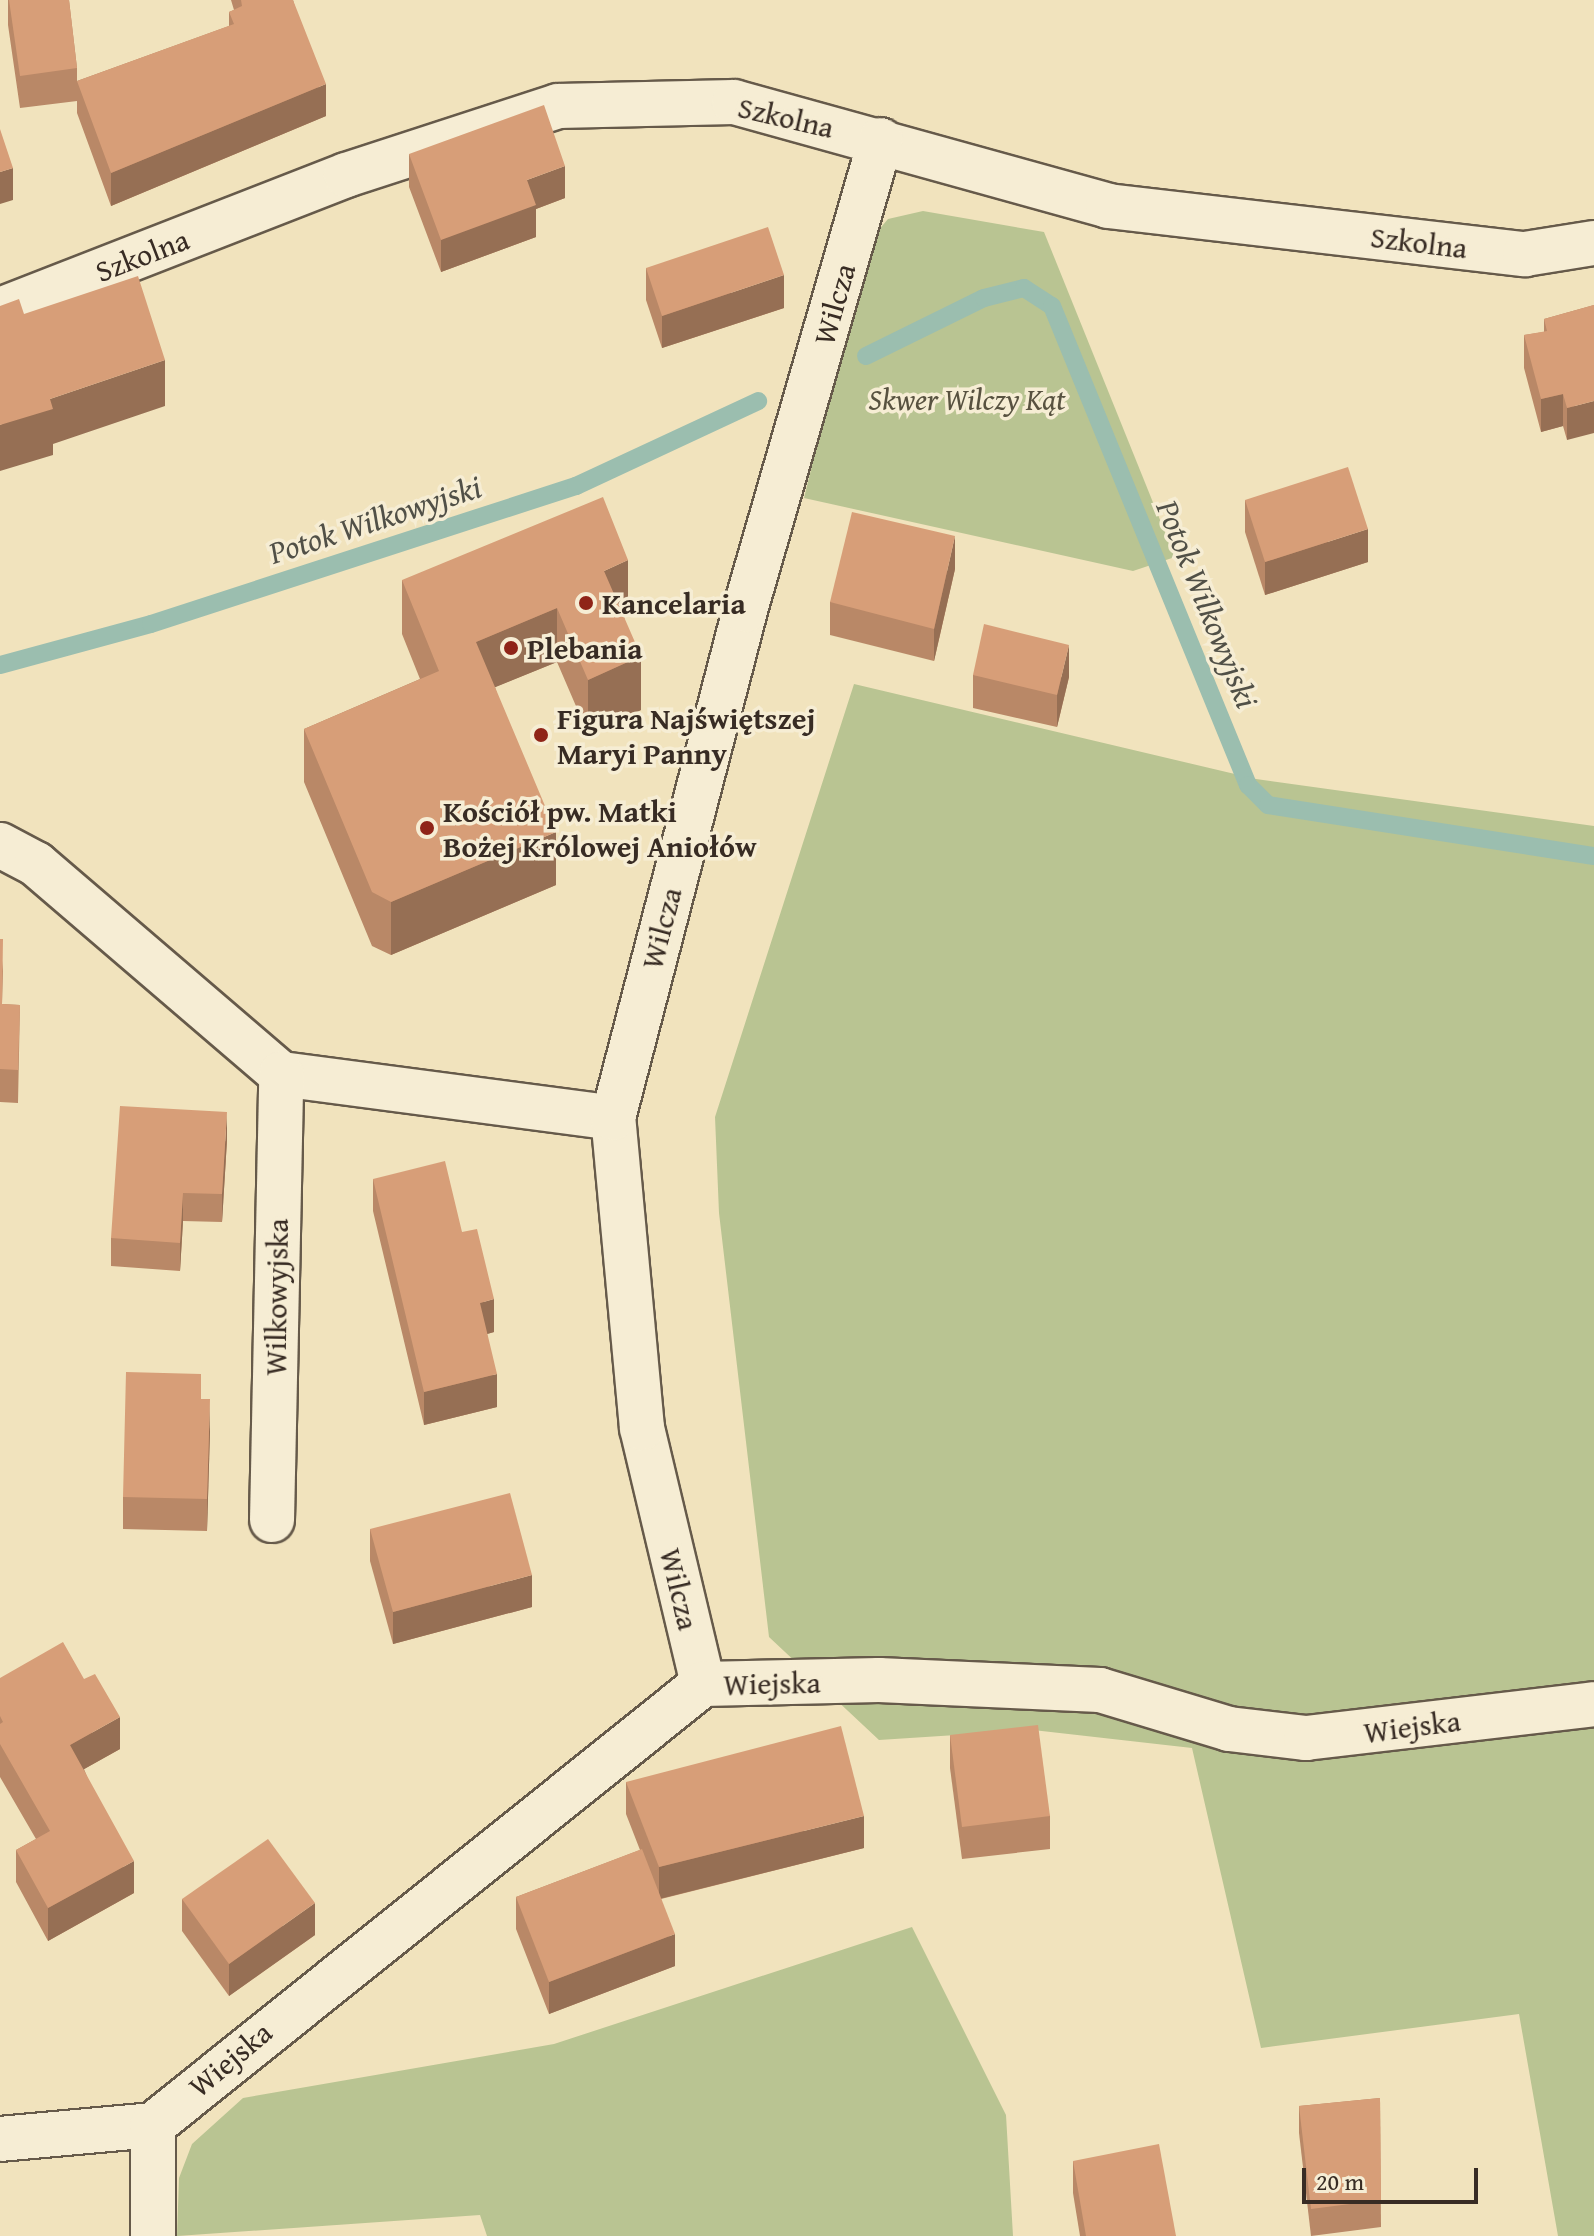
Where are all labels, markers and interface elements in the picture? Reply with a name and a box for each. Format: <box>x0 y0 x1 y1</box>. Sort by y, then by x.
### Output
street label: Szkolna <box>735 89 837 145</box>
street label: Szkolna <box>1369 218 1469 266</box>
street label: Szkolna <box>90 221 194 289</box>
street label: Wilcza <box>805 259 863 349</box>
park label: Skwer Wilczy Kąt <box>868 381 1066 417</box>
water label: Potok Wilkowyjski <box>264 468 486 572</box>
water label: Potok Wilkowyjski <box>1148 494 1266 714</box>
place label: Kancelaria <box>602 585 746 621</box>
marker: Kancelaria <box>577 594 595 612</box>
place label: Plebania <box>527 630 643 666</box>
marker: Plebania <box>502 639 520 657</box>
place label: Figura Najświętszej Maryi Panny <box>557 700 815 770</box>
marker: Figura Najświętszej Maryi Panny <box>532 726 550 744</box>
place label: Kościół pw. Matki Bożej Królowej Aniołów <box>443 793 757 864</box>
marker: Kościół pw. Matki Bożej Królowej Aniołów <box>418 819 436 837</box>
street label: Wilcza <box>633 883 689 973</box>
street label: Wilkowyjska <box>257 1218 295 1376</box>
street label: Wilcza <box>653 1545 707 1633</box>
street label: Wiejska <box>723 1664 821 1702</box>
street label: Wiejska <box>1361 1702 1463 1750</box>
street label: Wiejska <box>181 2014 279 2104</box>
scale bar <box>1306 2152 1482 2202</box>
text: 20 m <box>1316 2164 1364 2199</box>

